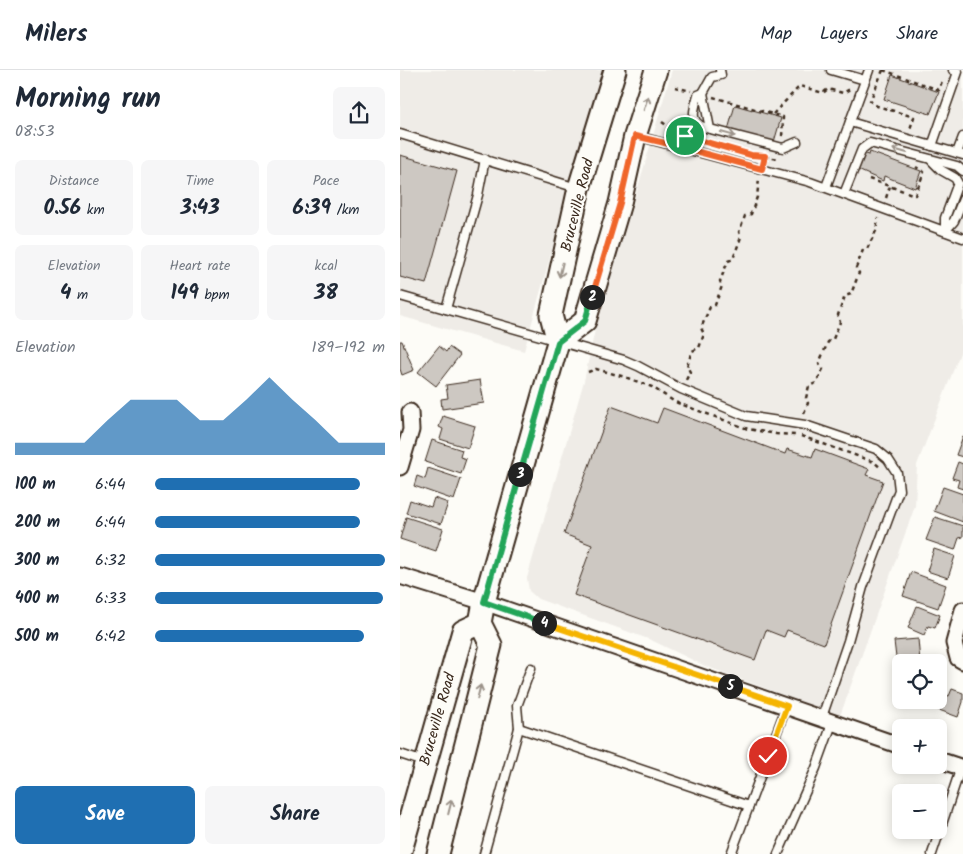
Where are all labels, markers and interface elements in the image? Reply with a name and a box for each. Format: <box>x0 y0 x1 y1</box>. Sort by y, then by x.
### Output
text: Milers <box>25 15 87 54</box>
text: Map <box>761 20 792 49</box>
text: Layers <box>820 20 868 49</box>
text: Share <box>896 20 938 49</box>
text: Morning run <box>15 77 161 122</box>
button: share <box>333 87 385 139</box>
one-way arrow <box>642 96 651 111</box>
pin <box>664 115 706 157</box>
text: 08:53 <box>15 119 54 144</box>
icon: arrive <box>671 122 699 150</box>
one-way arrow <box>720 129 736 139</box>
one-way arrow <box>893 145 909 155</box>
street label: Bruceville Road <box>555 156 601 254</box>
text: Distance <box>49 170 99 192</box>
text: Time <box>186 170 214 192</box>
text: Pace <box>313 170 339 192</box>
text: 0.56 <box>43 192 81 225</box>
text: 3:43 <box>180 192 220 225</box>
text: 6:39 <box>293 192 331 225</box>
text: km <box>81 199 105 221</box>
text: /km <box>331 199 359 221</box>
text: Elevation <box>48 255 100 277</box>
text: Heart rate <box>170 255 230 277</box>
text: kcal <box>315 255 337 277</box>
one-way arrow <box>556 261 565 277</box>
text: 4 <box>60 277 71 310</box>
text: 149 <box>170 277 199 310</box>
text: 38 <box>314 277 338 310</box>
text: m <box>71 284 88 306</box>
text: bpm <box>199 284 230 306</box>
pin: 2 <box>580 284 604 310</box>
text: 2 <box>588 286 597 308</box>
text: Elevation <box>15 335 76 360</box>
text: 189–192 m <box>311 335 385 360</box>
pin: 3 <box>508 462 532 486</box>
text: 3 <box>517 463 524 485</box>
text: 100 m <box>15 472 56 497</box>
text: 6:44 <box>95 472 125 497</box>
text: 200 m <box>15 510 60 535</box>
text: 6:44 <box>95 510 125 535</box>
text: 300 m <box>15 548 59 573</box>
text: 6:32 <box>95 548 126 573</box>
text: 400 m <box>15 586 59 611</box>
text: 6:33 <box>95 586 126 611</box>
pin: 4 <box>532 610 556 636</box>
text: 4 <box>541 612 548 634</box>
text: 500 m <box>15 624 59 649</box>
text: 6:42 <box>95 624 126 649</box>
map controls <box>892 654 947 839</box>
button: locate <box>892 654 947 709</box>
street label: Bruceville Road <box>413 670 463 768</box>
pin: 5 <box>718 674 742 698</box>
text: 5 <box>727 675 734 697</box>
one-way arrow <box>475 685 484 701</box>
button: + <box>892 719 947 774</box>
pin <box>747 735 789 777</box>
icon: check <box>754 742 782 770</box>
button: − <box>892 784 947 839</box>
button: Save <box>15 786 195 844</box>
button: Share <box>205 786 385 844</box>
one-way arrow <box>446 799 455 815</box>

